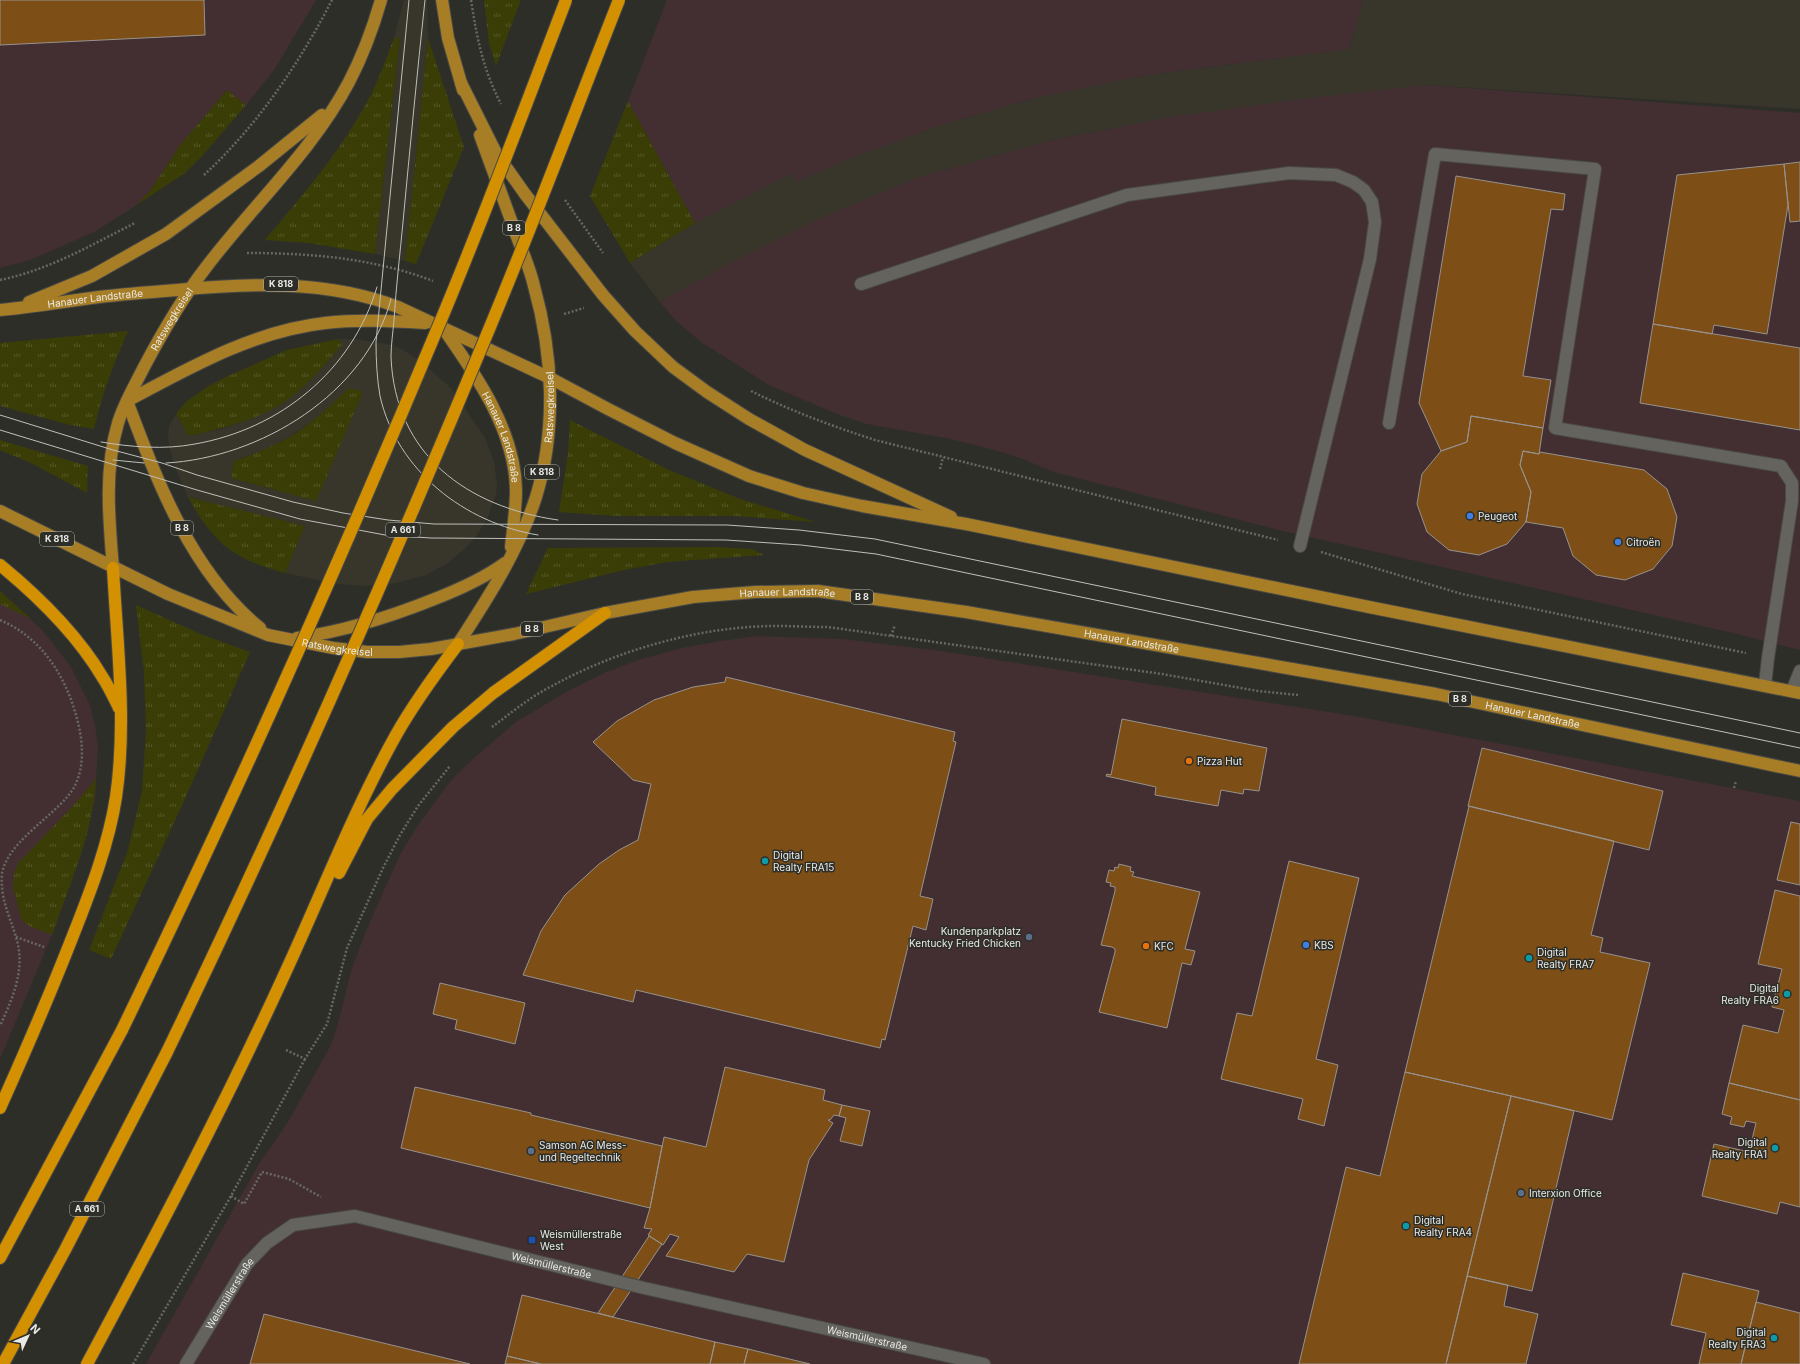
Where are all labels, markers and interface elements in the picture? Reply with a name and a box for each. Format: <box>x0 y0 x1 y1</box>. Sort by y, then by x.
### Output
road number: B 8 <box>503 221 525 235</box>
road number: K 818 <box>264 277 298 291</box>
street label: Ratswegkreisel <box>148 285 195 353</box>
street label: Hanauer Landstraße <box>47 287 144 310</box>
street label: Ratswegkreisel <box>542 371 556 444</box>
street label: Hanauer Landstraße <box>480 389 522 483</box>
road number: K 818 <box>525 465 559 479</box>
place label: Peugeot <box>1478 510 1518 522</box>
marker: Peugeot <box>1465 511 1475 521</box>
road number: B 8 <box>171 521 193 535</box>
road number: A 661 <box>386 523 420 537</box>
road number: K 818 <box>40 532 74 546</box>
place label: Citroën <box>1626 536 1660 548</box>
marker: Citroën <box>1613 537 1623 547</box>
street label: Hanauer Landstraße <box>739 585 836 599</box>
road number: B 8 <box>851 590 873 604</box>
road number: B 8 <box>521 622 543 636</box>
street label: Hanauer Landstraße <box>1083 627 1180 655</box>
street label: Ratswegkreisel <box>301 636 373 658</box>
road number: B 8 <box>1449 692 1471 706</box>
street label: Hanauer Landstraße <box>1484 699 1581 730</box>
place label: Pizza Hut <box>1197 755 1243 767</box>
marker: Pizza Hut <box>1184 756 1194 766</box>
place label: Digital Realty FRA15 <box>773 849 834 873</box>
marker: Digital Realty FRA15 <box>760 856 770 866</box>
place label: Kundenparkplatz Kentucky Fried Chicken <box>909 925 1021 949</box>
marker: Kundenparkplatz Kentucky Fried Chicken <box>1024 932 1034 942</box>
place label: KBS <box>1314 939 1334 951</box>
place label: KFC <box>1154 940 1174 952</box>
marker: KBS <box>1301 940 1311 950</box>
marker: KFC <box>1141 941 1151 951</box>
place label: Digital Realty FRA7 <box>1537 946 1595 970</box>
marker: Digital Realty FRA7 <box>1524 953 1534 963</box>
place label: Digital Realty FRA6 <box>1721 982 1779 1006</box>
marker: Digital Realty FRA6 <box>1782 989 1792 999</box>
place label: Digital Realty FRA1 <box>1712 1136 1767 1160</box>
place label: Samson AG Mess- und Regeltechnik <box>539 1139 627 1163</box>
marker: Digital Realty FRA1 <box>1770 1143 1780 1153</box>
marker: Samson AG Mess- und Regeltechnik <box>526 1146 536 1156</box>
place label: Interxion Office <box>1529 1187 1602 1199</box>
marker: Interxion Office <box>1516 1188 1526 1198</box>
road number: A 661 <box>70 1202 104 1216</box>
place label: Digital Realty FRA4 <box>1414 1214 1472 1238</box>
marker: Digital Realty FRA4 <box>1401 1221 1411 1231</box>
place label: Weismüllerstraße West <box>540 1228 622 1252</box>
marker: Weismüllerstraße West <box>527 1235 537 1245</box>
street label: Weismüllerstraße <box>510 1249 593 1281</box>
street label: Weismüllerstraße <box>203 1255 256 1331</box>
north arrow <box>8 1316 48 1356</box>
text: N <box>27 1321 43 1337</box>
street label: Weismüllerstraße <box>826 1323 909 1353</box>
place label: Digital Realty FRA3 <box>1708 1326 1766 1350</box>
marker: Digital Realty FRA3 <box>1769 1333 1779 1343</box>

